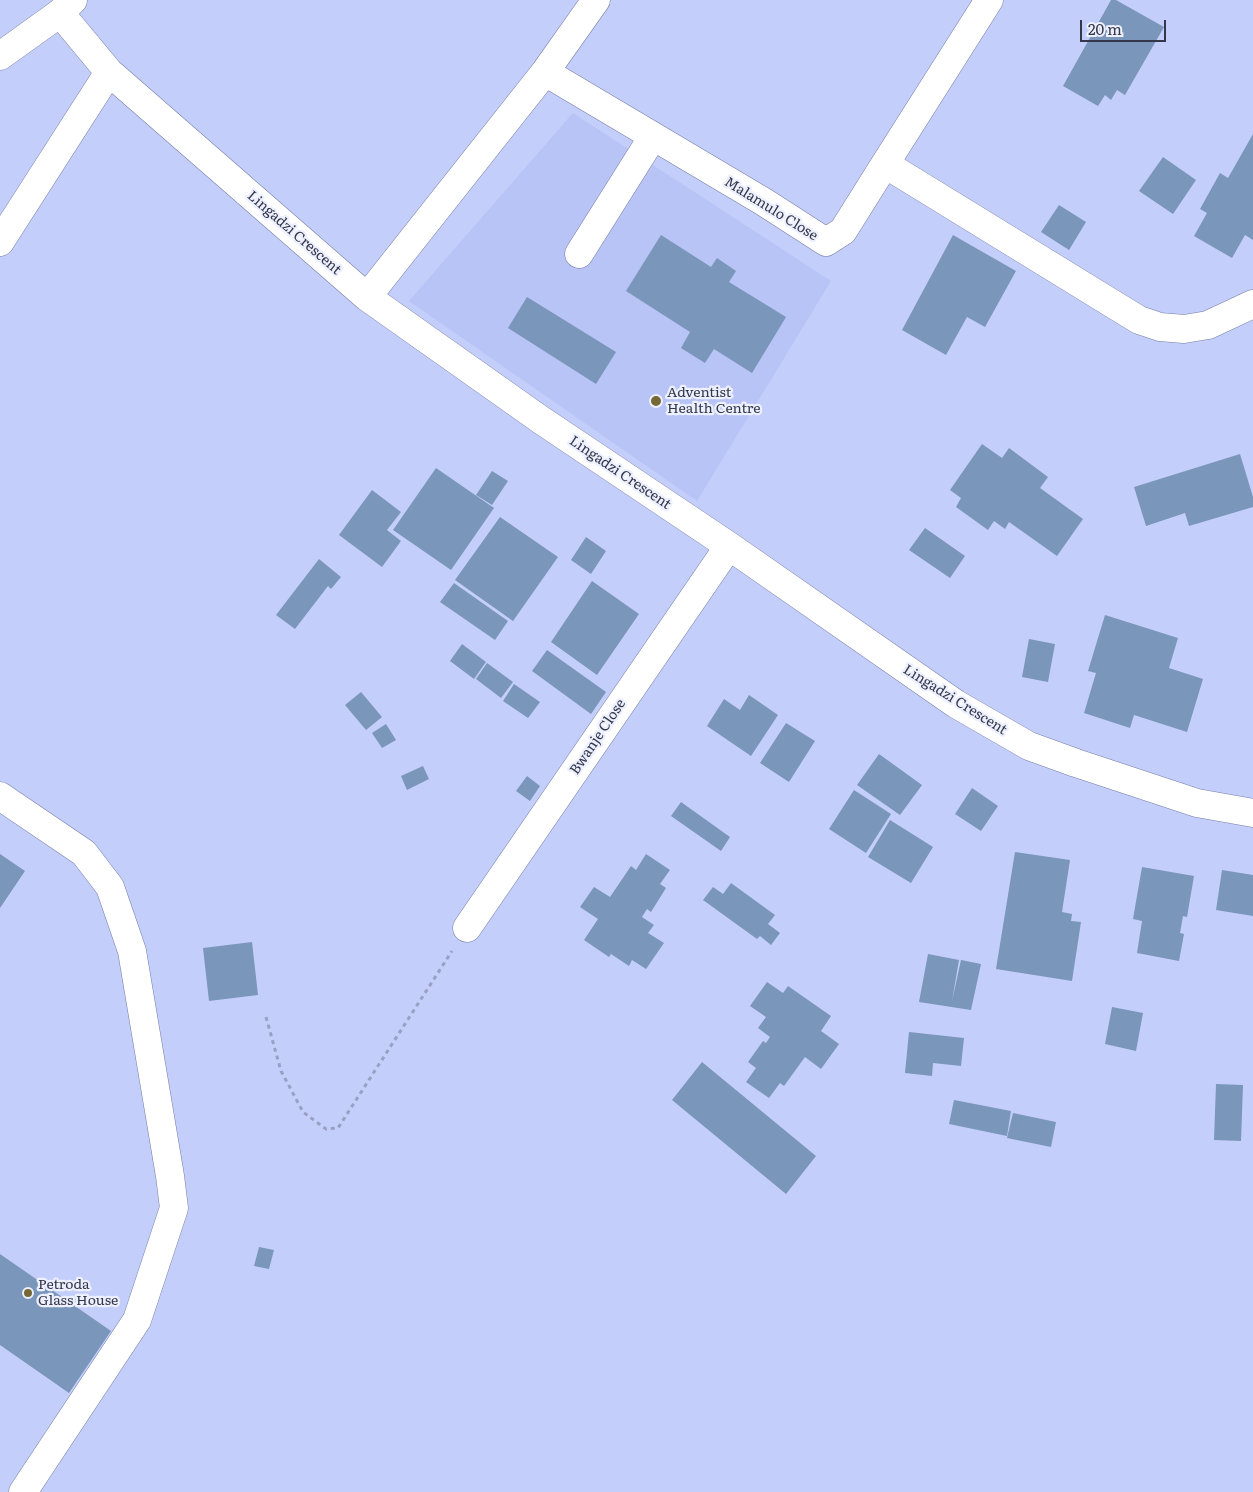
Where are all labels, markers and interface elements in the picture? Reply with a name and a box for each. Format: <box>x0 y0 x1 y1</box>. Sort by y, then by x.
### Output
scale bar <box>1083 10 1169 42</box>
text: 20 m <box>1088 17 1122 40</box>
street label: Malamulo Close <box>721 174 821 244</box>
street label: Lingadzi Crescent <box>244 188 344 278</box>
place label: Adventist Health Centre <box>667 385 761 418</box>
marker: Adventist Health Centre <box>649 394 663 408</box>
street label: Lingadzi Crescent <box>566 433 674 513</box>
street label: Lingadzi Crescent <box>900 661 1010 739</box>
street label: Bwanje Close <box>567 696 629 778</box>
place label: Petroda Glass House <box>38 1277 118 1310</box>
marker: Petroda Glass House <box>22 1287 34 1299</box>

